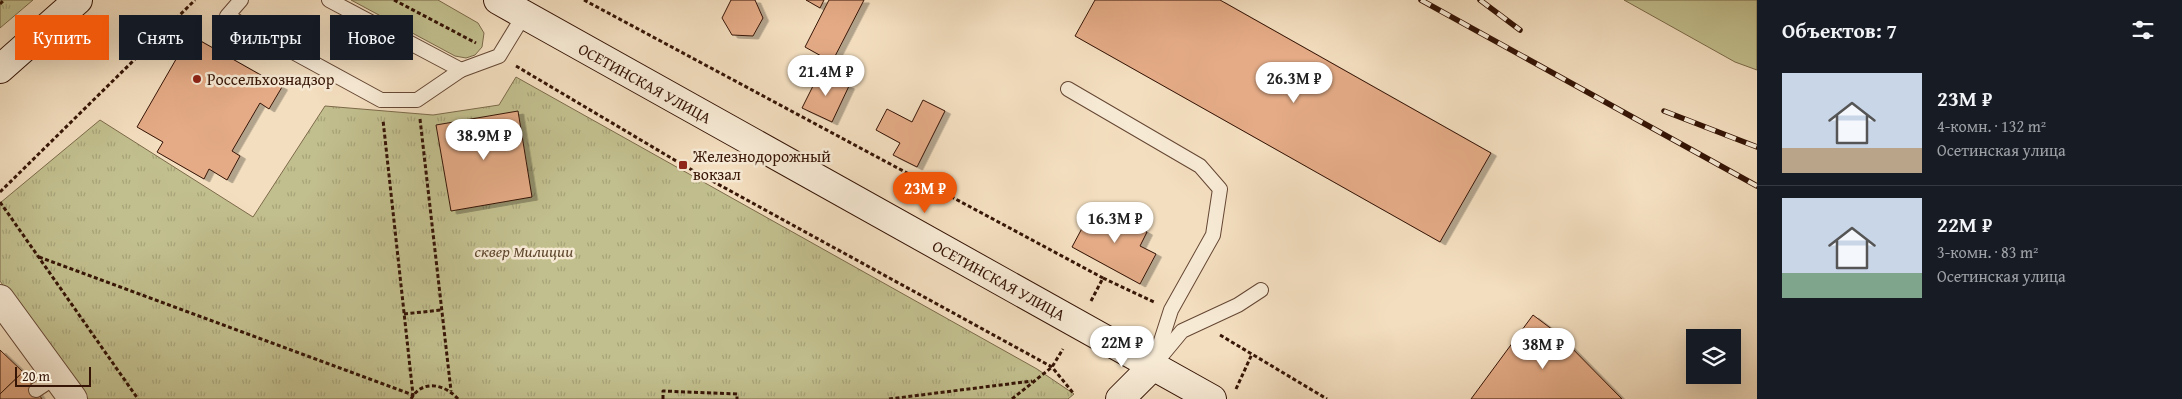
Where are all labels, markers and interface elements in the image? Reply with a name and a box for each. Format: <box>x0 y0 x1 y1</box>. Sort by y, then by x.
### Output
chip: Купить <box>15 15 109 60</box>
chip: Снять <box>119 15 202 60</box>
chip: Фильтры <box>212 15 320 60</box>
chip: Новое <box>330 15 413 60</box>
text: Объектов: 7 <box>1782 15 1897 46</box>
icon: filters <box>2129 16 2157 44</box>
street label: ОСЕТИНСКАЯ УЛИЦА <box>574 36 716 130</box>
pin: 21.4M ₽ <box>780 54 872 97</box>
text: 21.4M ₽ <box>799 59 853 83</box>
pin: 26.3M ₽ <box>1248 62 1340 104</box>
text: 26.3M ₽ <box>1267 66 1321 90</box>
place label: Россельхознадзор <box>207 67 335 91</box>
marker: Россельхознадзор <box>191 73 203 85</box>
text: 23M ₽ <box>1937 83 1992 114</box>
icon: home <box>1822 93 1882 153</box>
text: 4-комн. · 132 m² <box>1937 114 2046 138</box>
pin: 38.9M ₽ <box>438 119 530 161</box>
text: 38.9M ₽ <box>457 123 511 147</box>
text: Осетинская улица <box>1937 138 2066 162</box>
place label: Железнодорожный вокзал <box>692 144 831 186</box>
marker: Железнодорожный вокзал <box>677 159 689 171</box>
pin: 23M ₽ <box>890 172 960 214</box>
text: 23M ₽ <box>904 176 946 200</box>
pin: 16.3M ₽ <box>1069 202 1161 244</box>
text: 16.3M ₽ <box>1088 206 1142 230</box>
text: 22M ₽ <box>1937 209 1992 240</box>
icon: home <box>1822 218 1882 278</box>
street label: ОСЕТИНСКАЯ УЛИЦА <box>928 233 1070 327</box>
park label: сквер Милиции <box>475 239 573 263</box>
text: 3-комн. · 83 m² <box>1937 240 2038 264</box>
text: Осетинская улица <box>1937 264 2066 288</box>
pin: 22M ₽ <box>1087 326 1157 368</box>
pin: 38M ₽ <box>1508 328 1578 370</box>
map controls <box>1686 329 1741 384</box>
button: layers <box>1686 329 1741 384</box>
text: 22M ₽ <box>1101 330 1143 354</box>
text: 38M ₽ <box>1522 332 1564 356</box>
scale bar <box>15 364 91 387</box>
text: 20 m <box>22 366 50 386</box>

